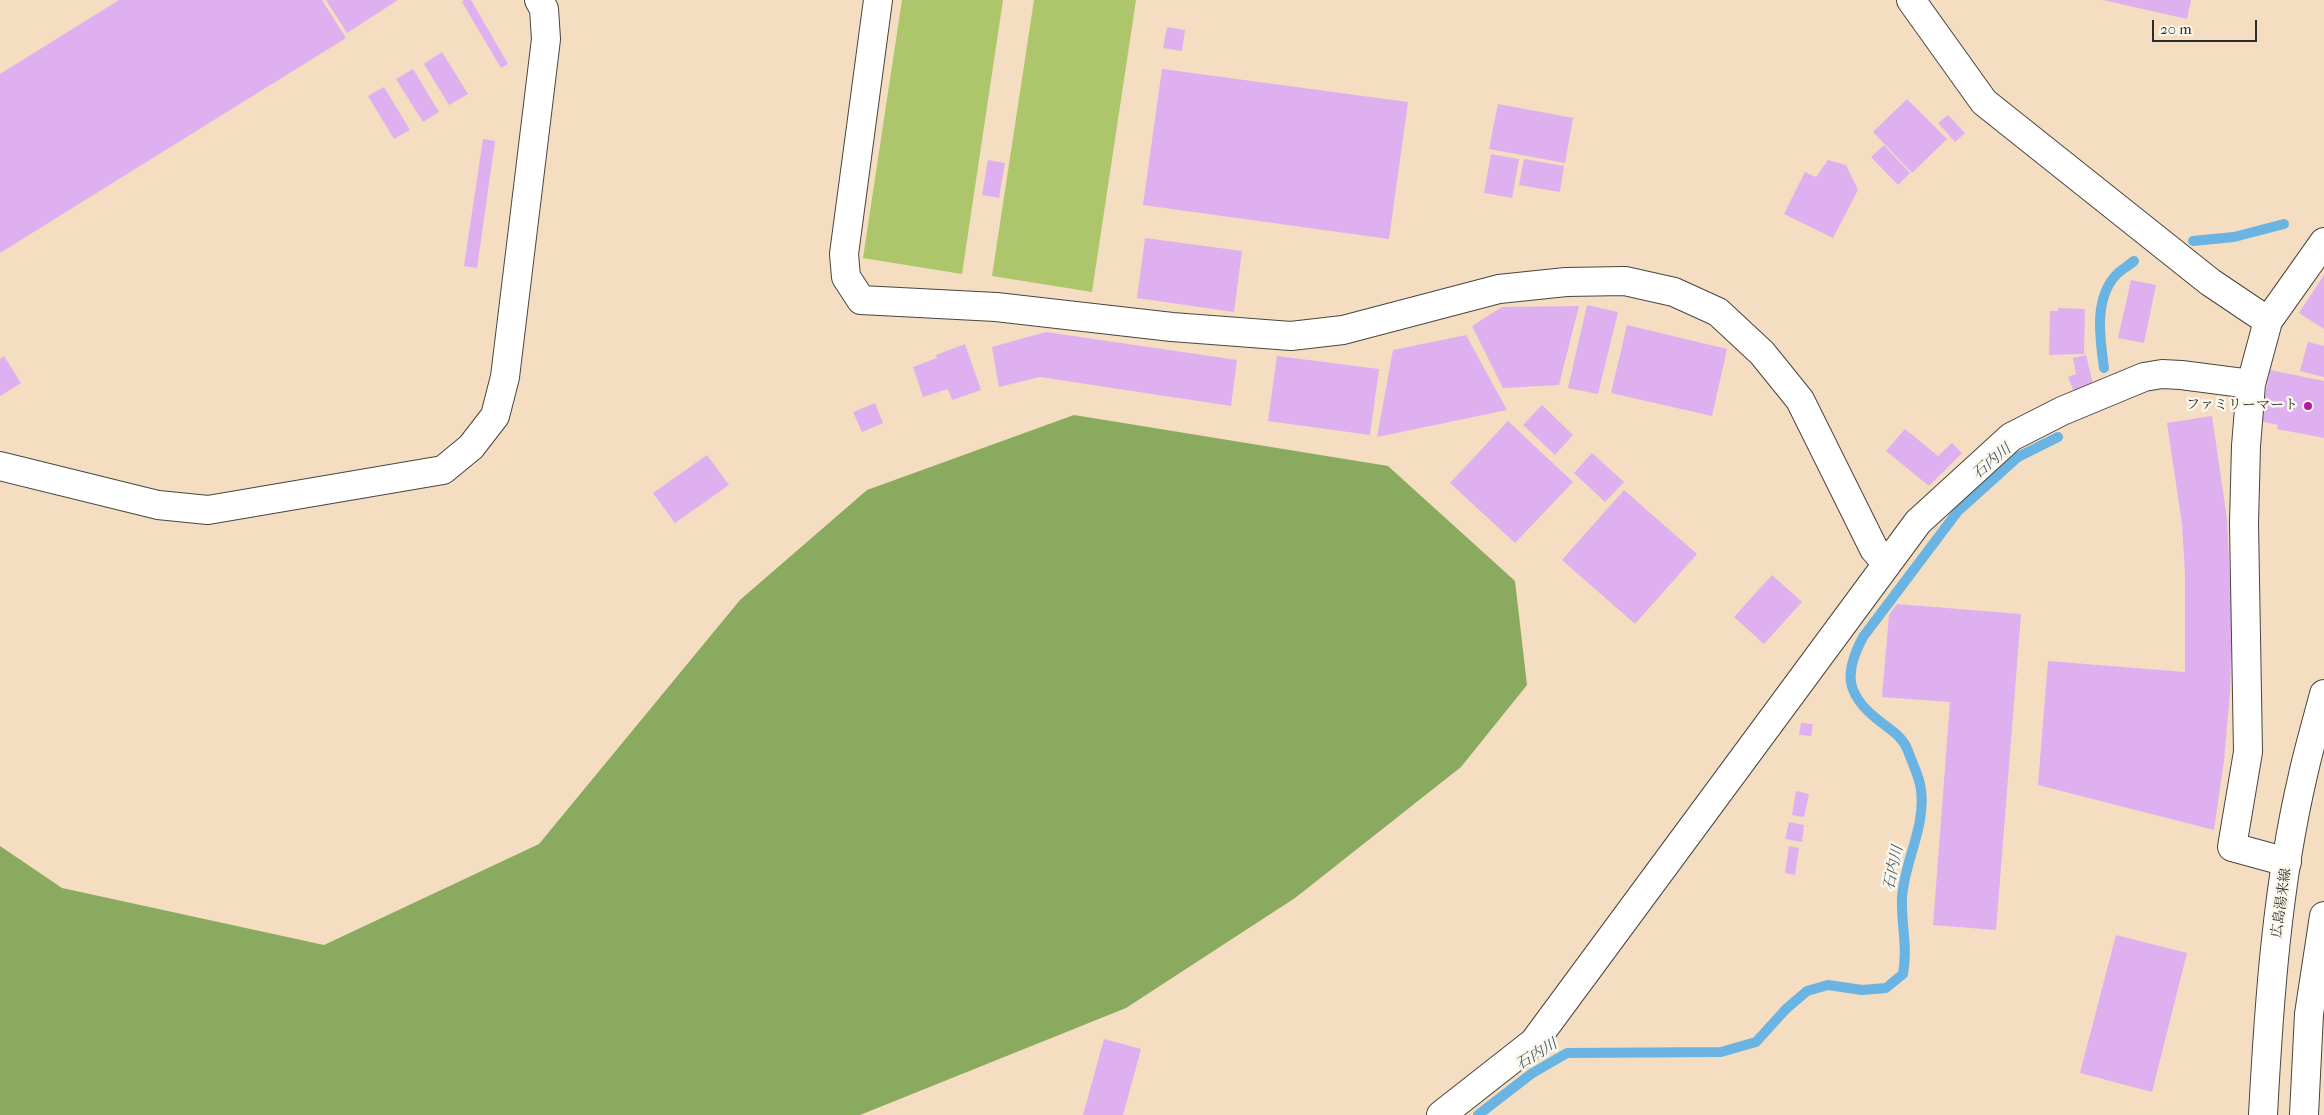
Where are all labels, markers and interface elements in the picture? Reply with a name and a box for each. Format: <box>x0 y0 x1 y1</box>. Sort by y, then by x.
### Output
scale bar <box>2154 10 2259 42</box>
text: 20 m <box>2160 20 2192 38</box>
place label: ファミリーマート <box>2186 398 2298 414</box>
marker: ファミリーマート <box>2302 400 2314 412</box>
water label: 石内川 <box>1969 441 2015 483</box>
water label: 石内川 <box>1881 844 1907 892</box>
street label: 広島湯来線 <box>2269 867 2295 939</box>
water label: 石内川 <box>1513 1036 1561 1074</box>

